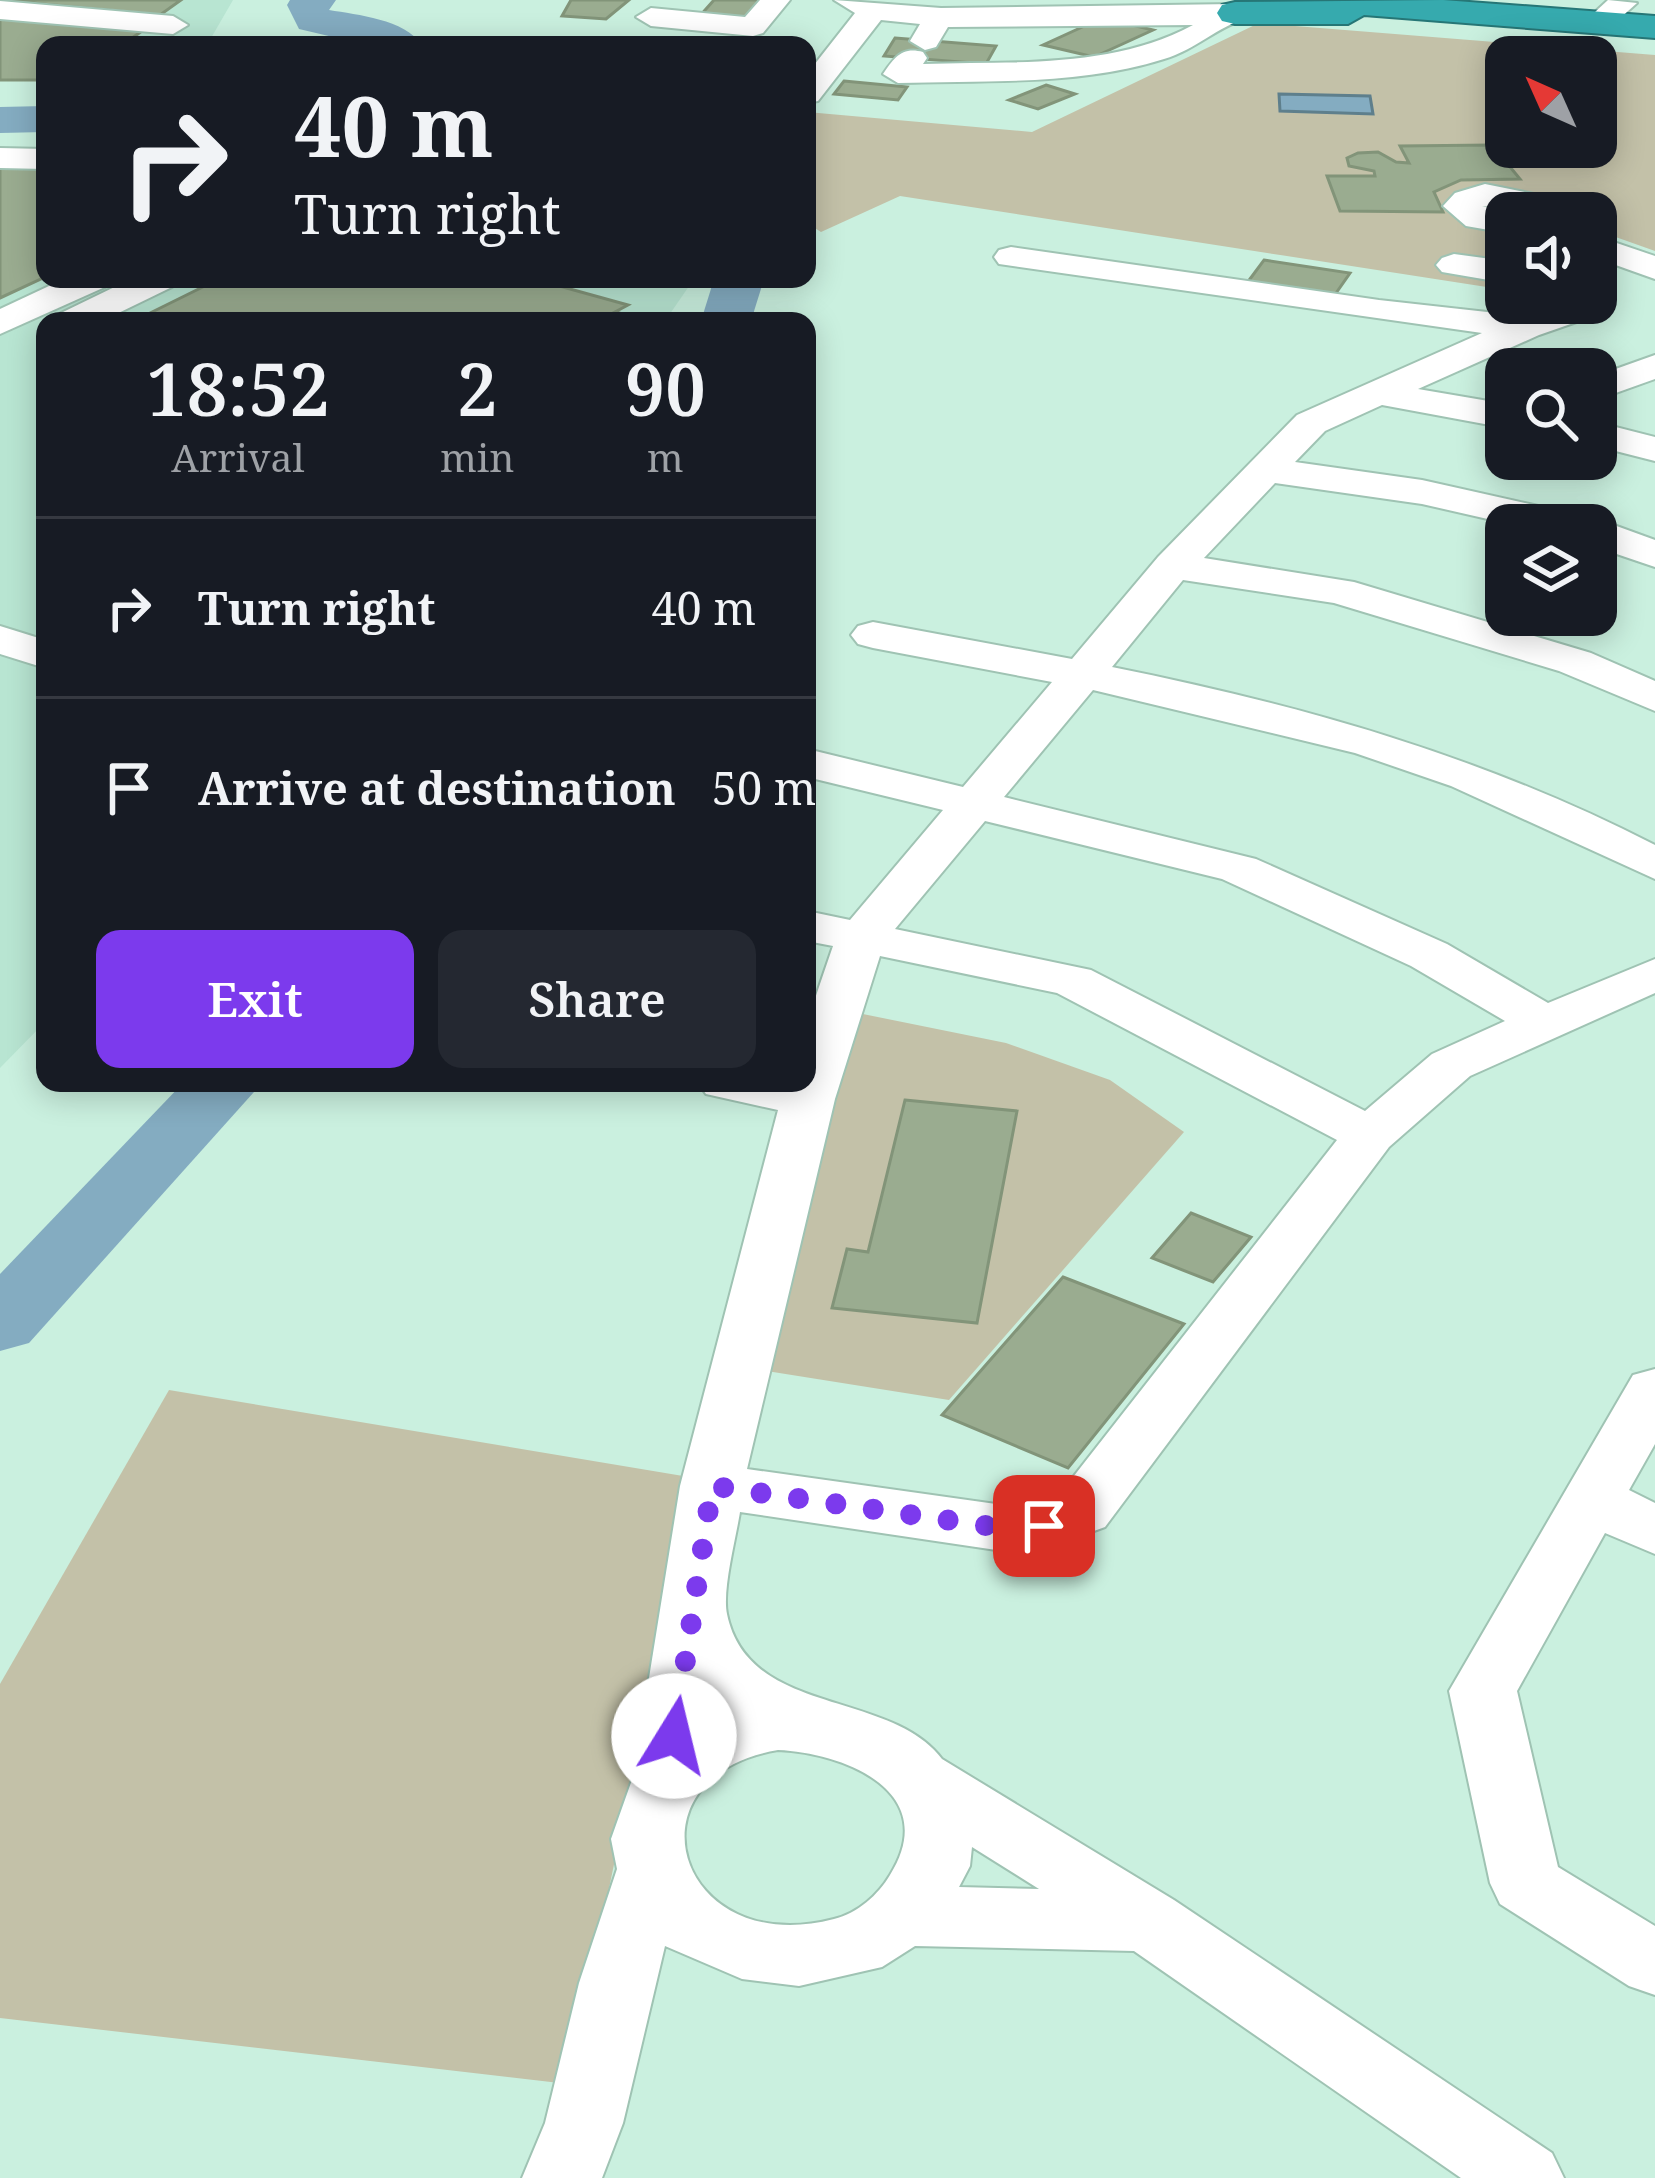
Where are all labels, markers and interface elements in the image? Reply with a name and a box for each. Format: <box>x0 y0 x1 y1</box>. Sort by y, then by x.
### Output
north arrow <box>1485 36 1617 168</box>
map controls <box>1485 36 1617 636</box>
text: 40 m <box>294 67 494 182</box>
icon: right <box>96 84 252 240</box>
text: Turn right <box>294 176 561 250</box>
button: sound <box>1485 192 1617 324</box>
text: 18:52 <box>146 339 330 437</box>
text: 2 <box>457 339 497 437</box>
text: 90 <box>625 339 706 437</box>
button: search <box>1485 348 1617 480</box>
text: Arrival <box>171 430 305 483</box>
text: min <box>440 430 514 483</box>
text: m <box>647 430 684 483</box>
button: layers <box>1485 504 1617 636</box>
icon: right <box>96 575 162 641</box>
text: Turn right <box>198 577 435 638</box>
text: 40 m <box>651 577 756 638</box>
icon: arrive <box>96 755 162 821</box>
text: Arrive at destination <box>198 757 676 818</box>
text: 50 m <box>712 757 816 818</box>
button: Exit <box>96 930 414 1068</box>
button: Share <box>438 930 756 1068</box>
pin <box>993 1475 1095 1577</box>
icon: arrive <box>1011 1493 1077 1559</box>
position arrow <box>611 1673 737 1799</box>

